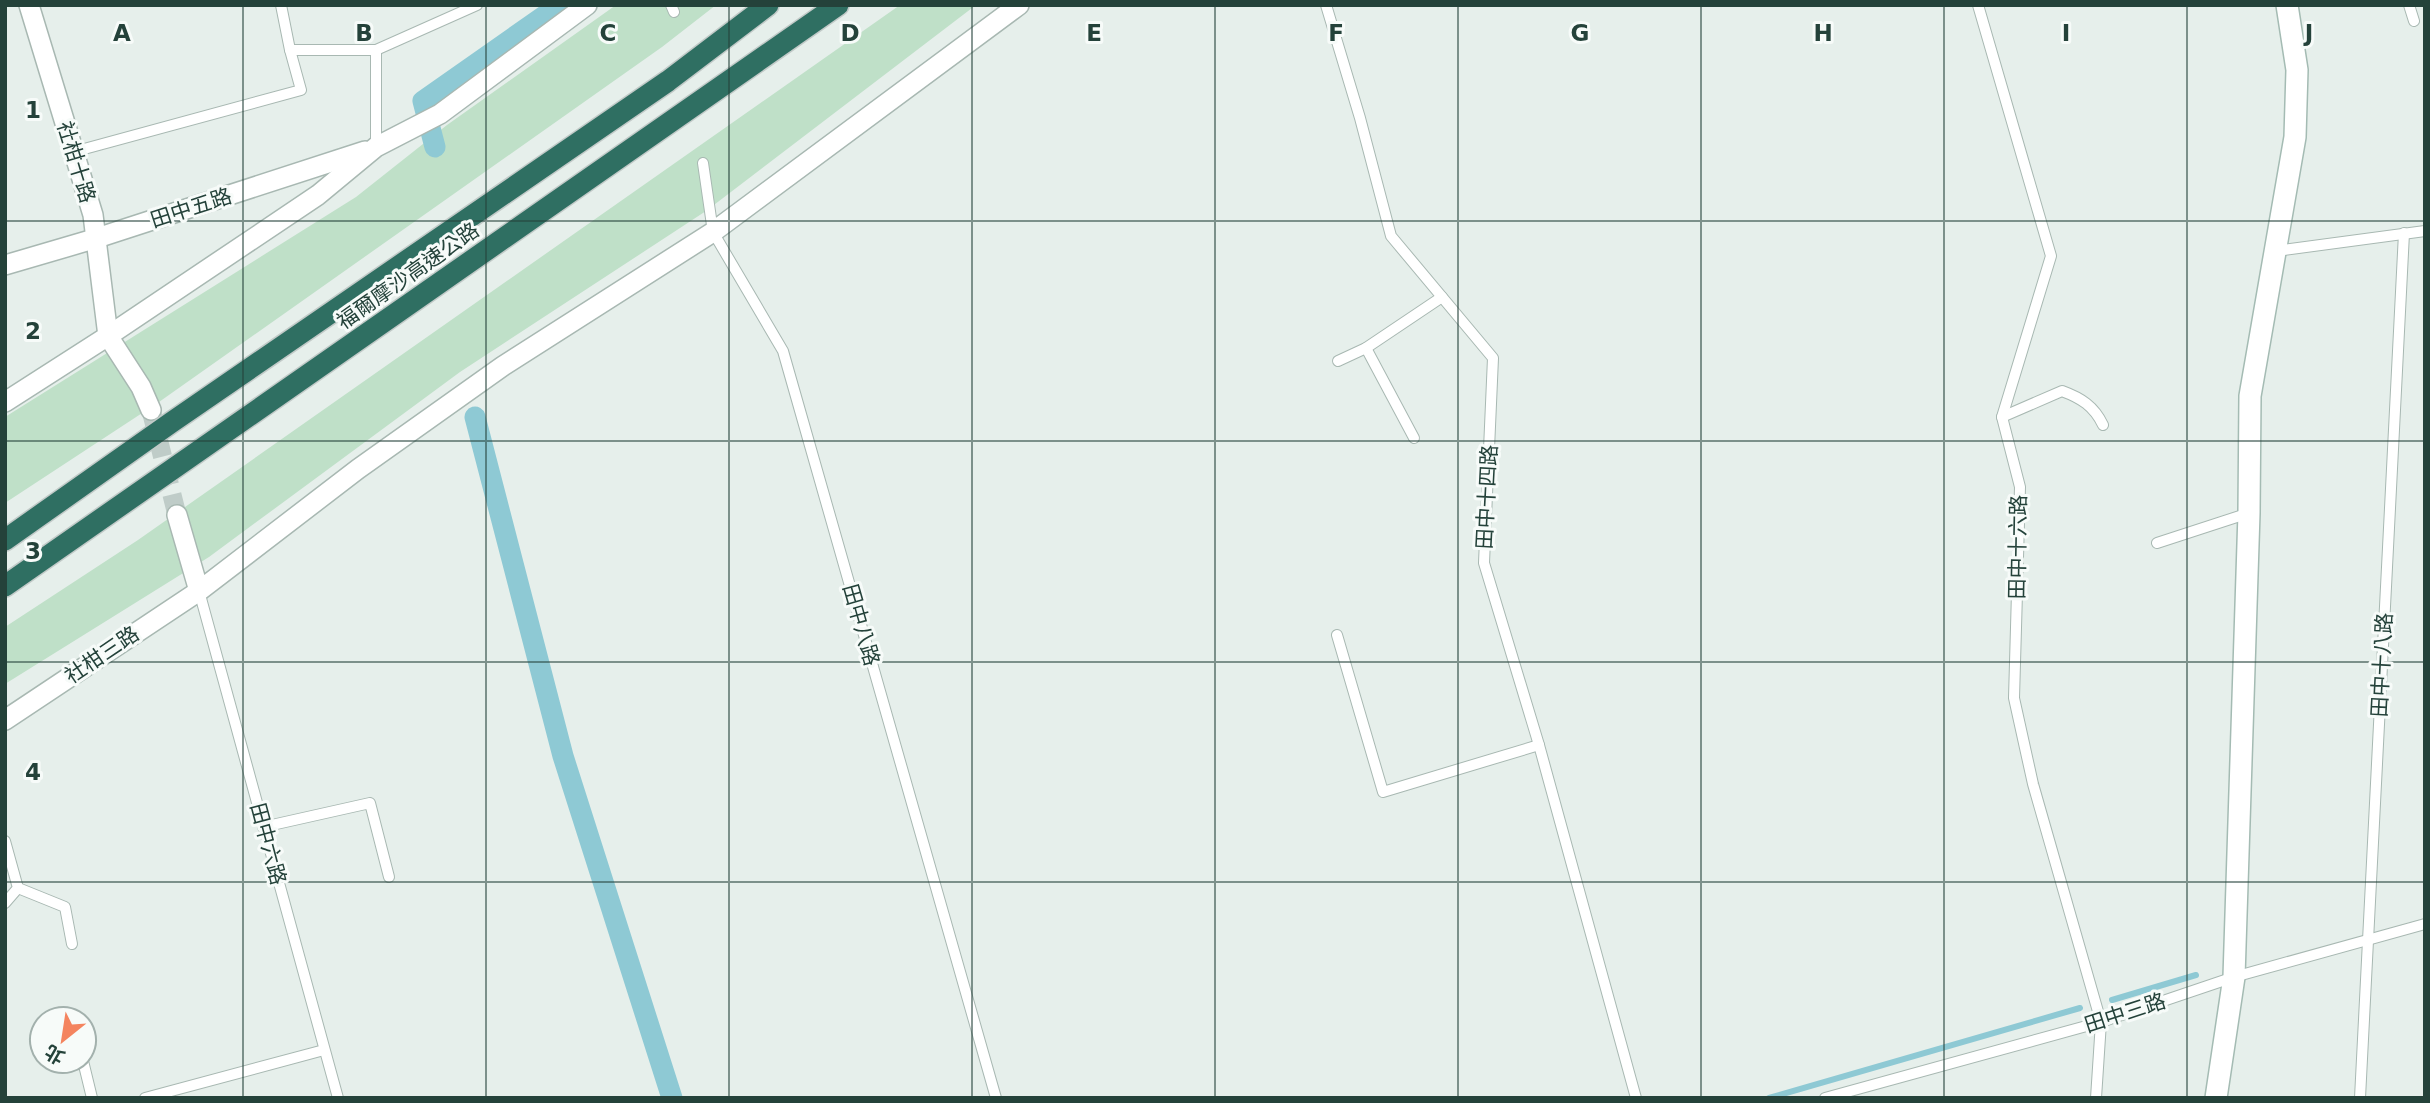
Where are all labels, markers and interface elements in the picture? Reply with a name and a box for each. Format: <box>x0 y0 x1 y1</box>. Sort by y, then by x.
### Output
text: A <box>113 20 131 46</box>
text: B <box>355 20 373 46</box>
text: C <box>600 20 616 46</box>
text: D <box>840 20 860 46</box>
text: E <box>1086 20 1102 46</box>
text: F <box>1328 20 1344 46</box>
text: G <box>1571 20 1589 46</box>
text: H <box>1813 20 1833 46</box>
text: I <box>2062 20 2070 46</box>
text: J <box>2303 20 2313 46</box>
text: 1 <box>25 97 41 123</box>
street label: 社柑十路 <box>52 118 100 206</box>
street label: 田中五路 <box>147 184 235 232</box>
street label: 福爾摩沙高速公路 <box>332 218 484 334</box>
text: 2 <box>25 318 41 344</box>
street label: 田中十四路 <box>1472 444 1502 550</box>
street label: 田中十六路 <box>2005 494 2031 600</box>
text: 3 <box>25 538 41 564</box>
street label: 田中八路 <box>838 581 884 669</box>
street label: 田中十八路 <box>2367 612 2397 718</box>
street label: 社柑三路 <box>60 622 144 688</box>
text: 4 <box>25 759 41 785</box>
street label: 田中六路 <box>246 800 290 888</box>
street label: 田中三路 <box>2081 989 2169 1037</box>
north arrow <box>28 1005 98 1075</box>
text: 北 <box>41 1040 68 1069</box>

